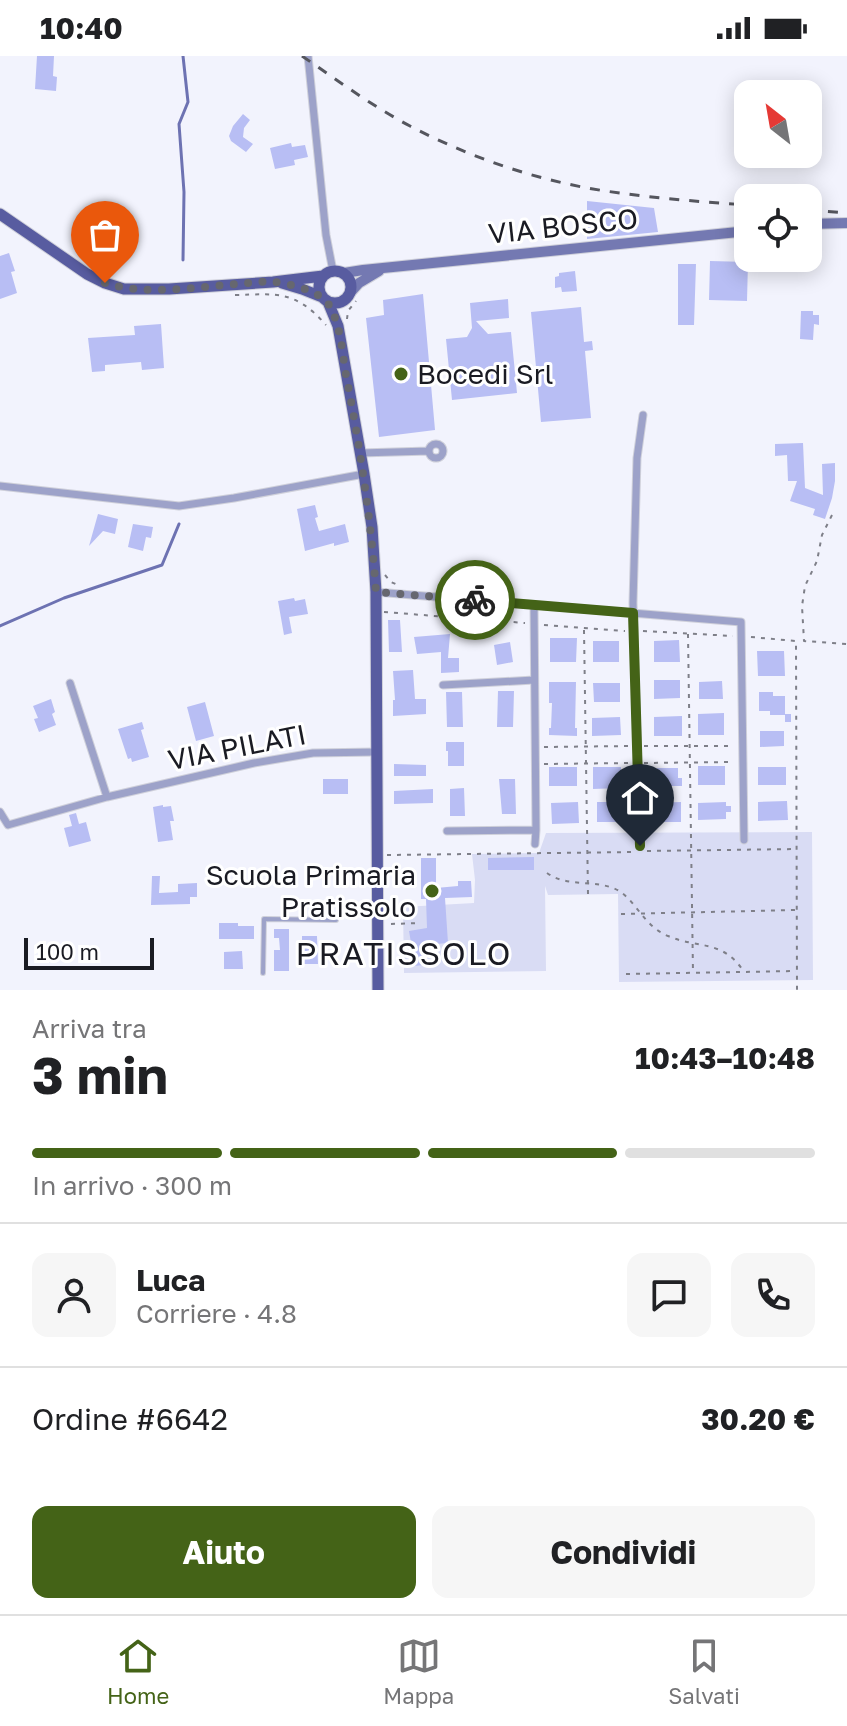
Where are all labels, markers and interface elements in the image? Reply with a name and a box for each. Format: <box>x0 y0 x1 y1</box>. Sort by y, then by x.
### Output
text: 10:40 <box>40 10 123 46</box>
north arrow <box>734 80 822 168</box>
map controls <box>734 80 822 272</box>
button: locate <box>734 184 822 272</box>
pin <box>71 201 139 283</box>
street label: VIA BOSCO <box>486 201 639 250</box>
icon: bag <box>83 213 127 257</box>
place label: Bocedi Srl <box>417 357 554 390</box>
marker: Bocedi Srl <box>392 365 410 383</box>
courier <box>435 560 515 640</box>
icon: bike <box>453 578 497 622</box>
street label: VIA PILATI <box>165 717 309 776</box>
pin <box>606 764 674 846</box>
icon: home <box>618 776 662 820</box>
place label: Scuola Primaria Pratissolo <box>206 858 416 923</box>
marker: Scuola Primaria Pratissolo <box>423 882 441 900</box>
scale bar <box>24 934 154 970</box>
district label: PRATISSOLO <box>296 934 512 972</box>
text: 100 m <box>36 938 99 965</box>
text: Arriva tra <box>32 1013 147 1044</box>
text: 10:43–10:48 <box>635 1040 815 1076</box>
text: 3 min <box>32 1043 168 1105</box>
text: In arrivo · 300 m <box>32 1170 232 1201</box>
button: person <box>32 1253 116 1337</box>
button: chat <box>627 1253 711 1337</box>
button: phone <box>731 1253 815 1337</box>
text: Luca <box>136 1262 205 1298</box>
text: Corriere · 4.8 <box>136 1298 297 1329</box>
text: Ordine #6642 <box>32 1401 228 1437</box>
text: 30.20 € <box>701 1401 815 1437</box>
button: Aiuto <box>32 1506 416 1598</box>
button: Condividi <box>432 1506 815 1598</box>
tab: Home <box>107 1634 169 1709</box>
tab: Mappa <box>383 1634 454 1709</box>
tab: Salvati <box>668 1634 740 1709</box>

